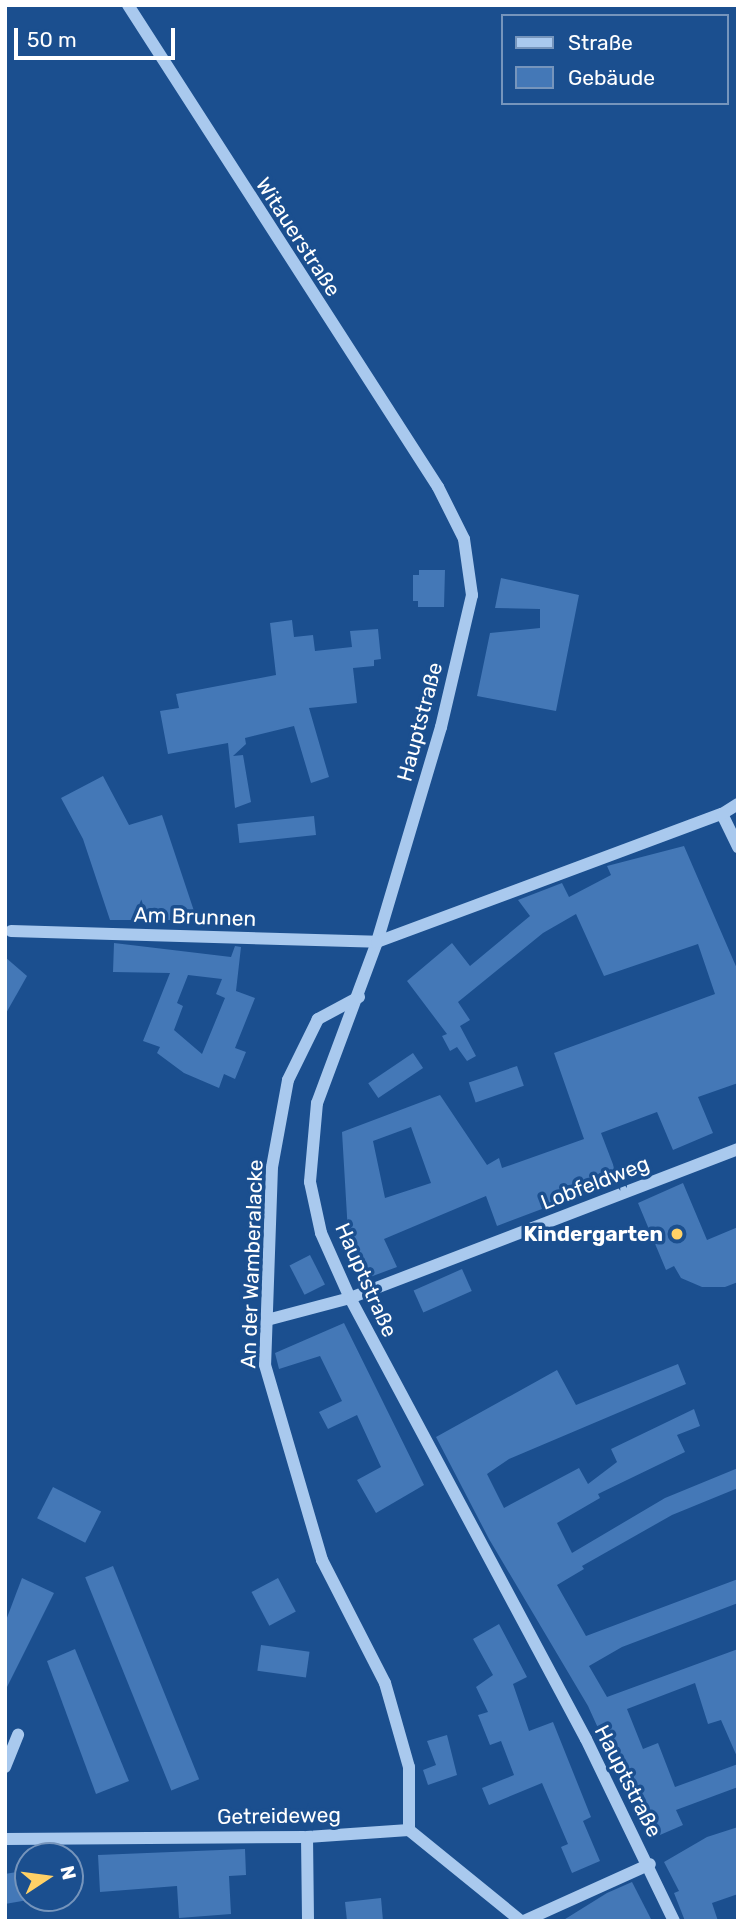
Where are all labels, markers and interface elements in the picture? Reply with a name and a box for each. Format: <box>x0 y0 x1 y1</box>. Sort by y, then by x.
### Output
scale bar <box>18 14 178 58</box>
legend <box>502 14 729 105</box>
text: 50 m <box>27 27 77 52</box>
text: Straße <box>568 30 633 55</box>
text: Gebäude <box>568 65 655 90</box>
street label: Witauerstraße <box>250 173 346 301</box>
street label: Hauptstraße <box>392 660 448 784</box>
street label: Am Brunnen <box>133 902 257 932</box>
street label: Lobfeldweg <box>537 1151 653 1215</box>
street label: An der Wamberalacke <box>236 1159 268 1369</box>
street label: Hauptstraße <box>330 1219 402 1341</box>
place label: Kindergarten <box>523 1221 663 1247</box>
marker: Kindergarten <box>669 1226 685 1242</box>
street label: Hauptstraße <box>589 1721 667 1841</box>
street label: Getreideweg <box>217 1802 341 1830</box>
north arrow <box>14 1842 84 1912</box>
text: N <box>55 1863 81 1882</box>

